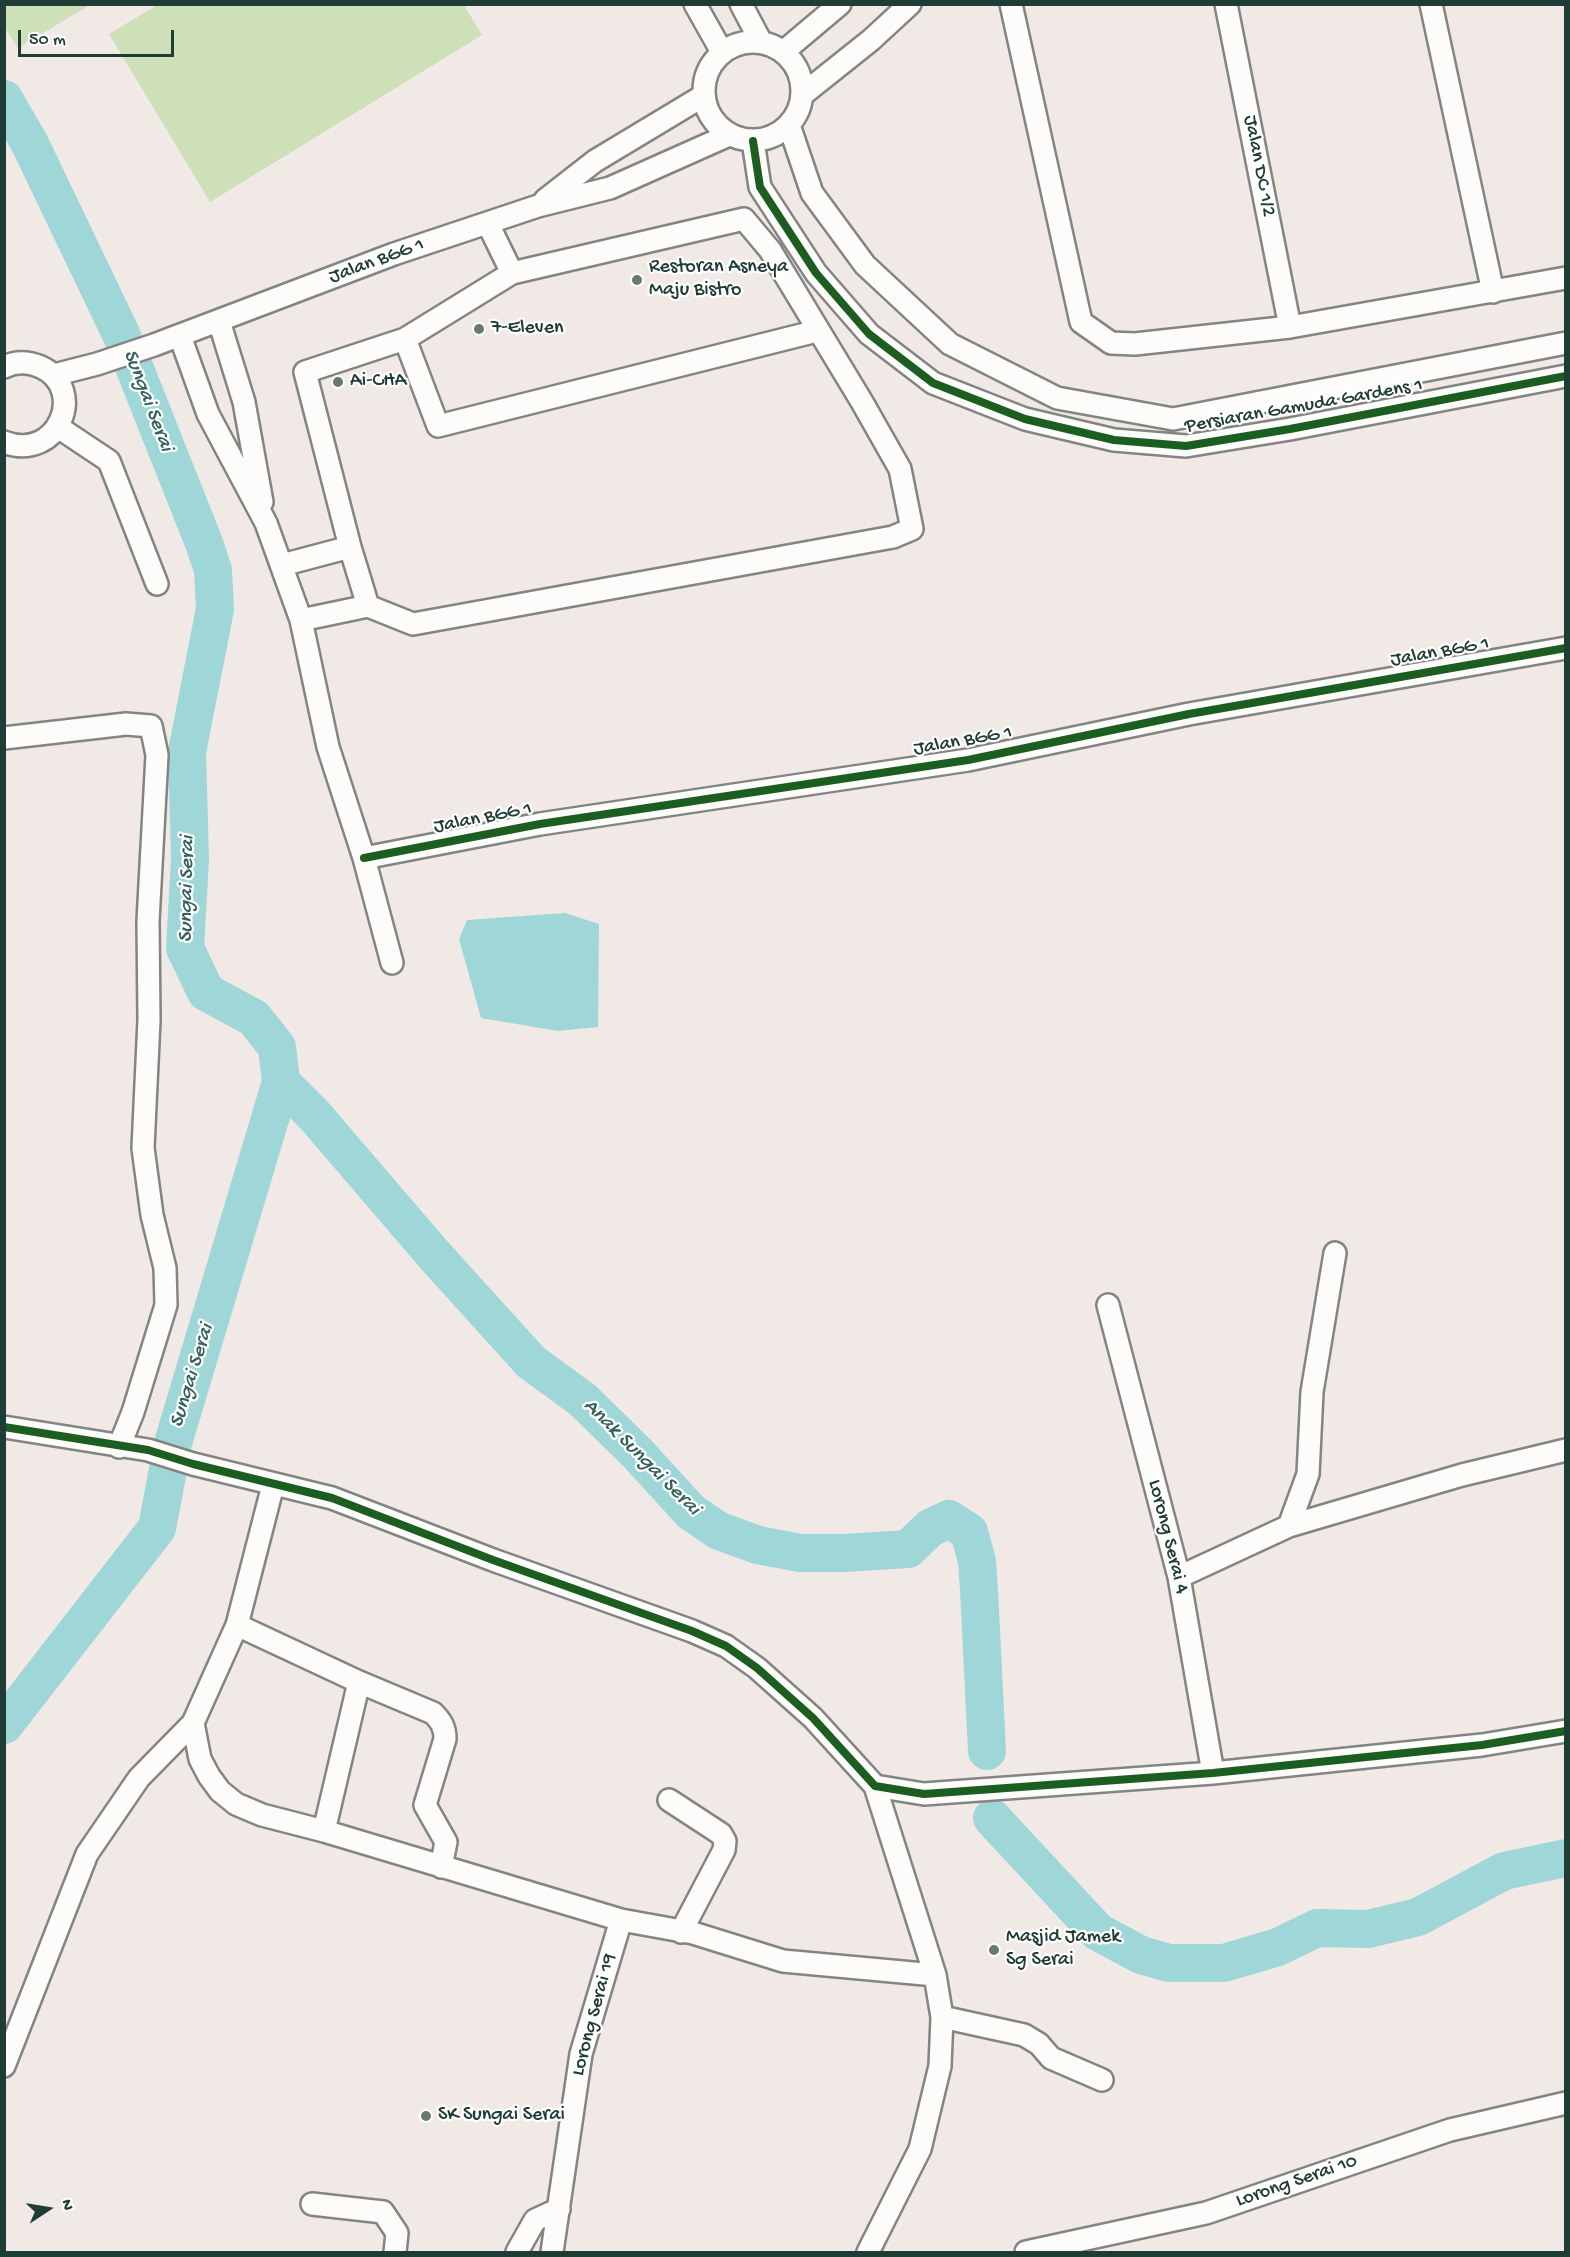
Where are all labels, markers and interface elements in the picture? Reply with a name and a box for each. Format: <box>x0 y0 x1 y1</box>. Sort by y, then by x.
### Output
scale bar <box>21 18 177 56</box>
text: 50 m <box>29 30 66 51</box>
street label: Jalan DC 1/2 <box>1236 113 1280 219</box>
street label: Jalan BGG 1 <box>326 234 428 290</box>
place label: Restoran Asneya Maju Bistro <box>649 256 788 303</box>
marker: Restoran Asneya Maju Bistro <box>630 273 644 287</box>
place label: 7-Eleven <box>491 317 564 341</box>
marker: 7-Eleven <box>472 322 486 336</box>
water label: Sungai Serai <box>116 347 178 455</box>
place label: Ai-CHA <box>350 370 406 394</box>
street label: Persiaran Gamuda Gardens 1 <box>1183 374 1425 440</box>
marker: Ai-CHA <box>331 375 345 389</box>
street label: Jalan BGG 1 <box>1389 633 1491 673</box>
street label: Jalan BGG 1 <box>912 722 1014 762</box>
street label: Jalan BGG 1 <box>432 798 534 840</box>
water label: Sungai Serai <box>174 835 202 943</box>
water label: Sungai Serai <box>165 1321 221 1431</box>
water label: Anak Sungai Serai <box>577 1394 705 1522</box>
street label: Lorong Serai 4 <box>1141 1477 1193 1597</box>
place label: Masjid Jamek Sg Serai <box>1006 1926 1120 1973</box>
marker: Masjid Jamek Sg Serai <box>987 1943 1001 1957</box>
street label: Lorong Serai 19 <box>567 1951 623 2079</box>
place label: SK Sungai Serai <box>438 2104 565 2128</box>
marker: SK Sungai Serai <box>419 2109 433 2123</box>
street label: Lorong Serai 10 <box>1233 2150 1361 2214</box>
north arrow <box>18 2179 78 2239</box>
text: N <box>56 2198 76 2212</box>

